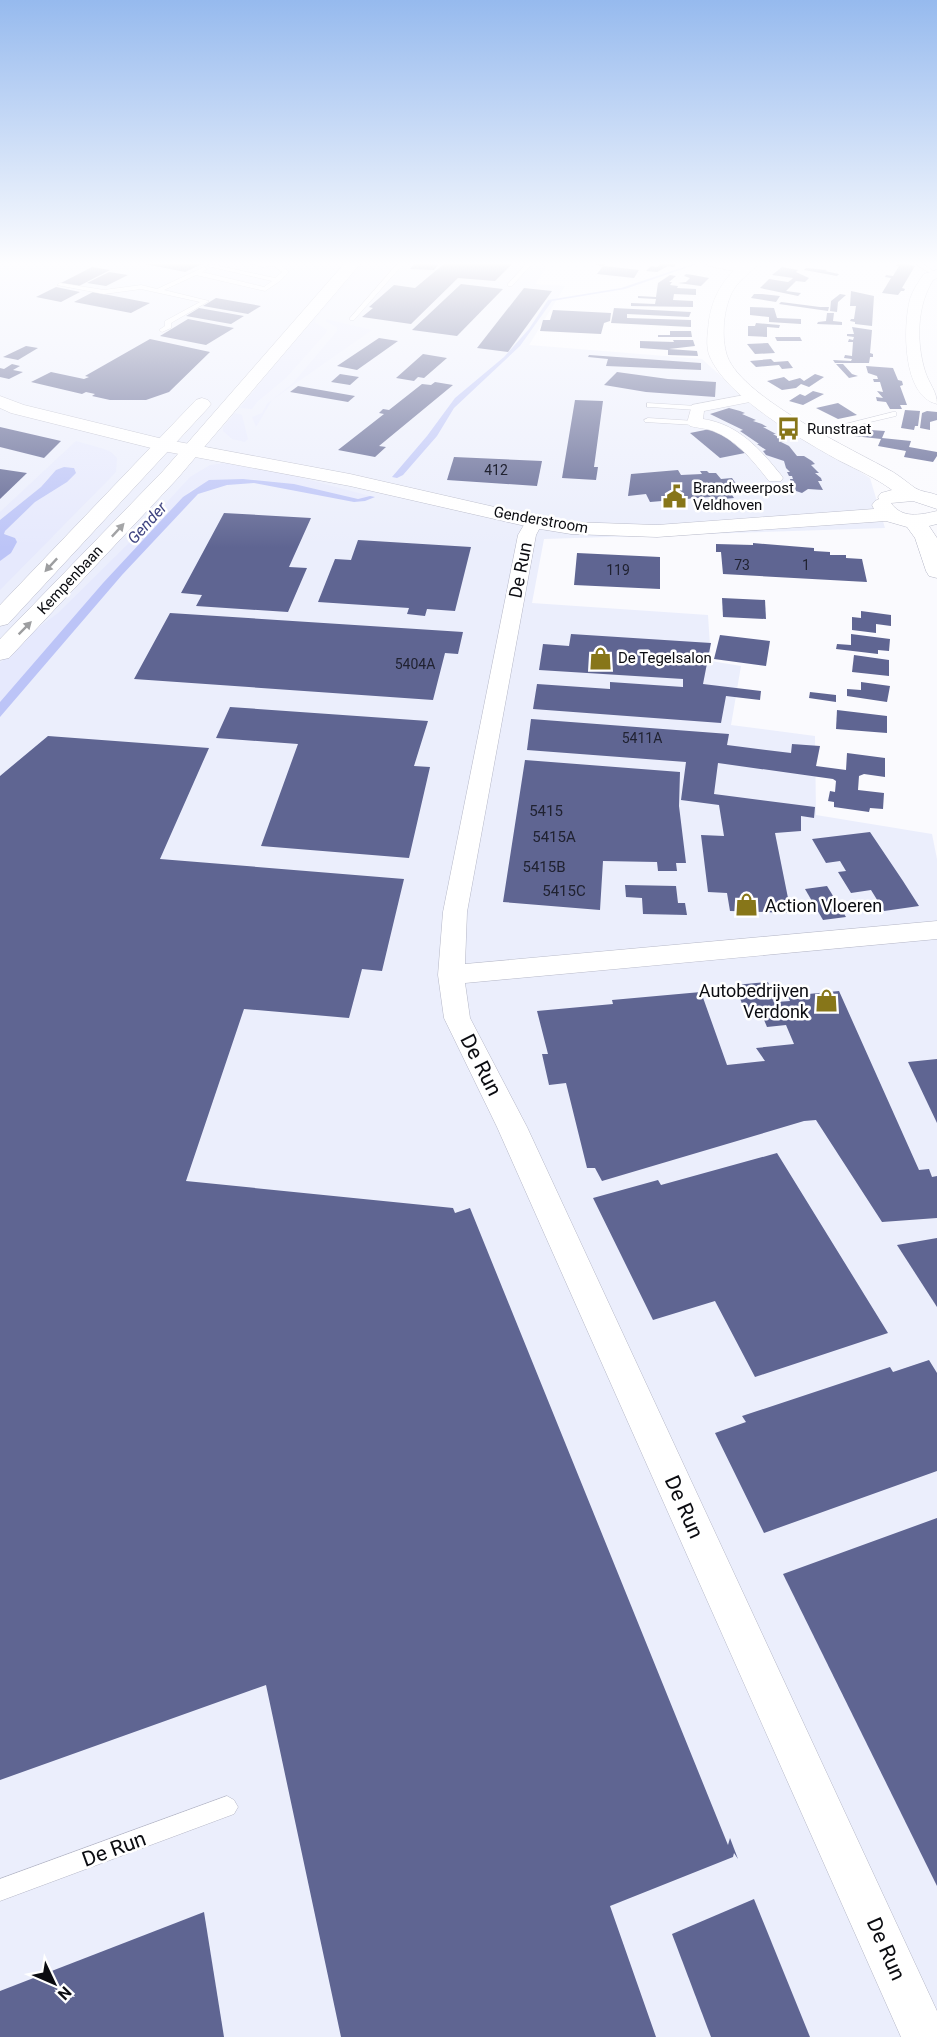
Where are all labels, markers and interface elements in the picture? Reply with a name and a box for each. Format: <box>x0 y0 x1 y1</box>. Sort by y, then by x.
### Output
bus stop icon: Runstraat <box>776 416 802 442</box>
place label: Runstraat <box>807 420 872 438</box>
house number: 412 <box>484 462 508 478</box>
place label: Brandweerpost Veldhoven <box>693 479 794 514</box>
public building icon: Brandweerpost Veldhoven <box>662 484 688 510</box>
water label: Gender <box>123 498 171 548</box>
street label: Genderstroom <box>492 503 590 537</box>
one-way arrow <box>111 523 125 538</box>
street label: De Run <box>504 540 536 600</box>
street label: Kempenbaan <box>33 542 107 618</box>
one-way arrow <box>44 557 58 572</box>
house number: 73 <box>734 557 750 573</box>
house number: 1 <box>802 557 810 573</box>
house number: 119 <box>606 562 630 578</box>
one-way arrow <box>17 622 31 636</box>
shop icon: De Tegelsalon <box>587 645 613 671</box>
place label: De Tegelsalon <box>618 649 712 667</box>
house number: 5404A <box>395 656 435 672</box>
house number: 5411A <box>622 730 662 746</box>
house number: 5415 <box>529 802 563 820</box>
house number: 5415A <box>532 828 576 846</box>
house number: 5415B <box>522 858 566 876</box>
house number: 5415C <box>542 882 586 900</box>
shop icon: Action Vloeren <box>734 892 760 918</box>
place label: Action Vloeren <box>765 895 882 916</box>
place label: Autobedrijven Verdonk <box>699 980 810 1022</box>
shop icon: Autobedrijven Verdonk <box>814 987 840 1013</box>
street label: De Run <box>455 1030 507 1100</box>
street label: De Run <box>660 1472 708 1542</box>
street label: De Run <box>79 1826 149 1872</box>
street label: De Run <box>862 1914 910 1984</box>
north arrow <box>24 1953 84 2013</box>
text: N <box>54 1982 75 2004</box>

